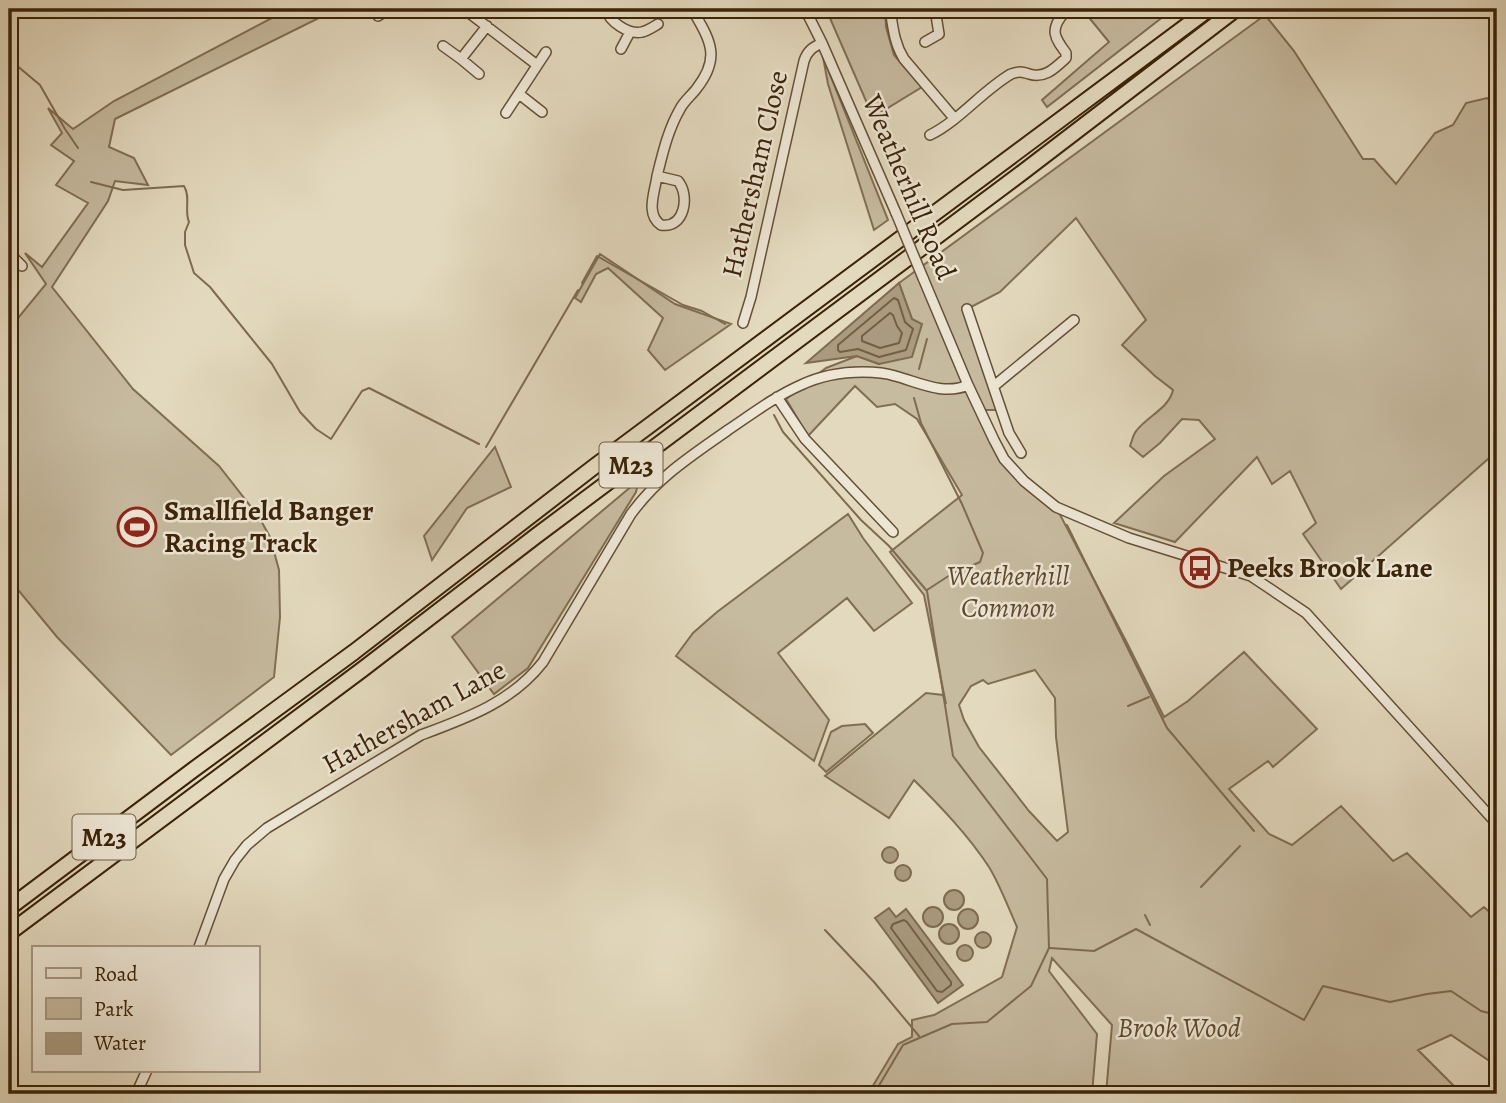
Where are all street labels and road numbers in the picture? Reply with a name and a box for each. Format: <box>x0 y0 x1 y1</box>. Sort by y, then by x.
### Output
street label: Hathersham Close <box>713 67 797 281</box>
street label: Weatherhill Road <box>853 88 965 286</box>
road number: M23 <box>600 442 662 488</box>
street label: Hathersham Lane <box>315 651 513 783</box>
road number: M23 <box>72 814 136 860</box>

